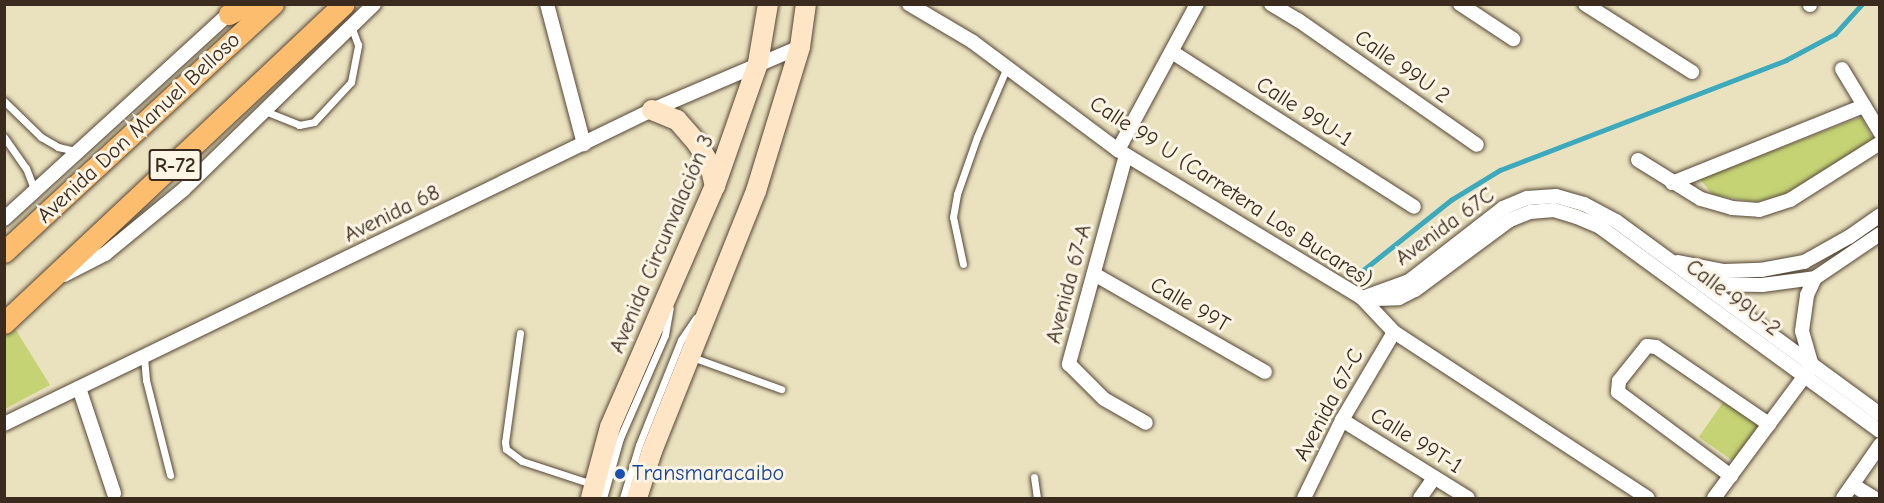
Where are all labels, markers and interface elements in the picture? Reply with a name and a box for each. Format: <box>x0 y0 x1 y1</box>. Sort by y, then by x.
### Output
street label: Calle 99U 2 <box>1349 25 1455 109</box>
street label: Avenida Don Manuel Belloso <box>32 27 246 229</box>
street label: Calle 99U-1 <box>1251 71 1357 153</box>
street label: Calle 99 U (Carretera Los Bucares) <box>1085 91 1377 293</box>
street label: Avenida Circunvalación 3 <box>604 131 720 357</box>
road number: R-72 <box>148 147 202 183</box>
street label: Avenida 68 <box>340 179 444 249</box>
street label: Avenida 67C <box>1390 182 1500 272</box>
street label: Avenida 67-A <box>1040 222 1098 346</box>
street label: Calle 99U-2 <box>1680 254 1786 342</box>
street label: Calle 99T <box>1145 272 1235 338</box>
street label: Avenida 67-C <box>1288 345 1370 465</box>
street label: Calle 99T-1 <box>1365 402 1467 480</box>
place label: Transmaracaibo <box>632 461 784 487</box>
marker: Transmaracaibo <box>613 467 627 481</box>

